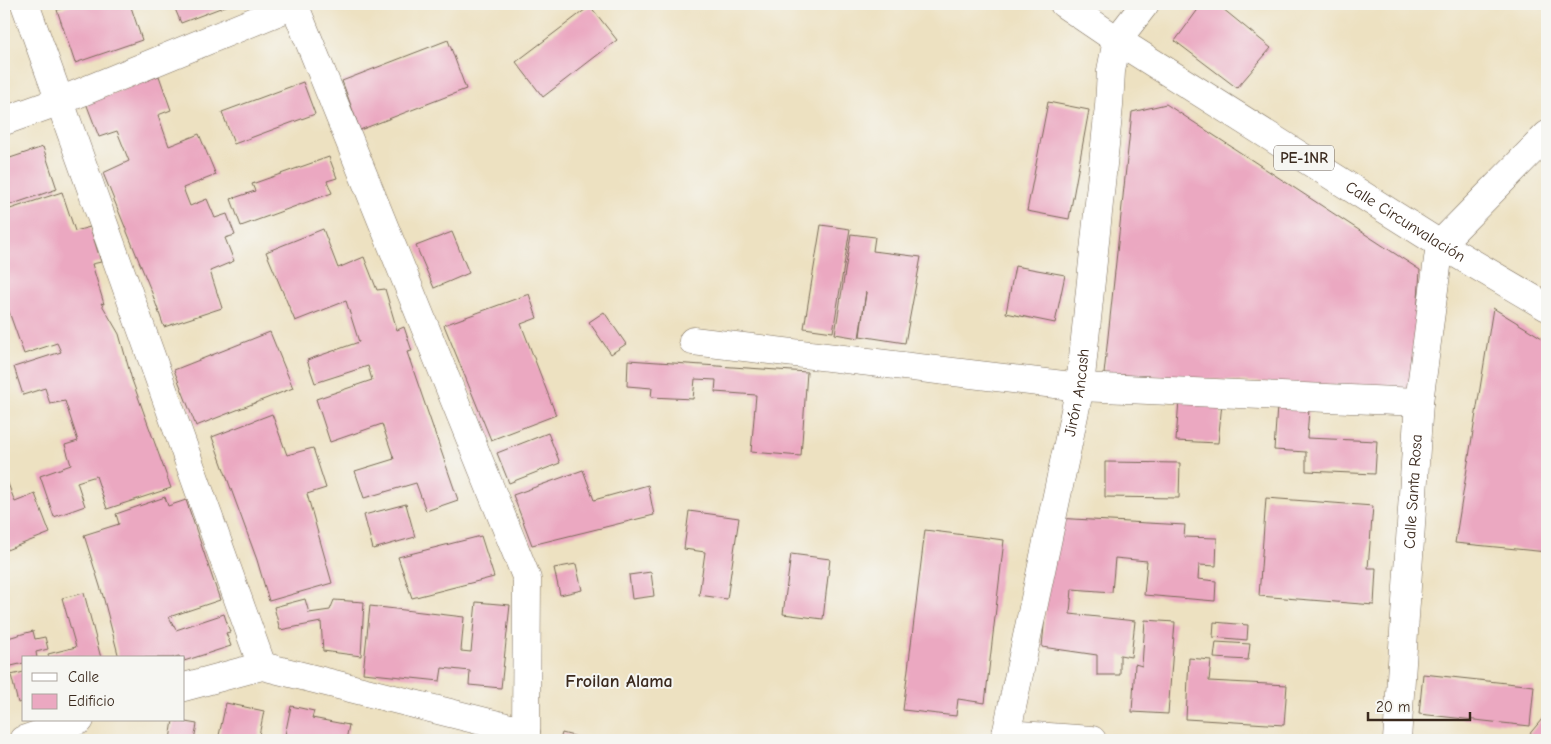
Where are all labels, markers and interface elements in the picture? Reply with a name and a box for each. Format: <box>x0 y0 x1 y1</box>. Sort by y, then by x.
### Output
road number: PE-1NR <box>1274 146 1334 170</box>
street label: Calle Circunvalación <box>1342 178 1468 266</box>
street label: Jirón Ancash <box>1061 348 1093 438</box>
street label: Calle Santa Rosa <box>1400 434 1426 549</box>
legend <box>22 656 185 722</box>
text: Calle <box>68 668 100 686</box>
district label: Froilan Alama <box>565 671 673 692</box>
scale bar <box>1368 689 1471 721</box>
text: Edificio <box>68 692 115 710</box>
text: 20 m <box>1376 698 1410 716</box>

